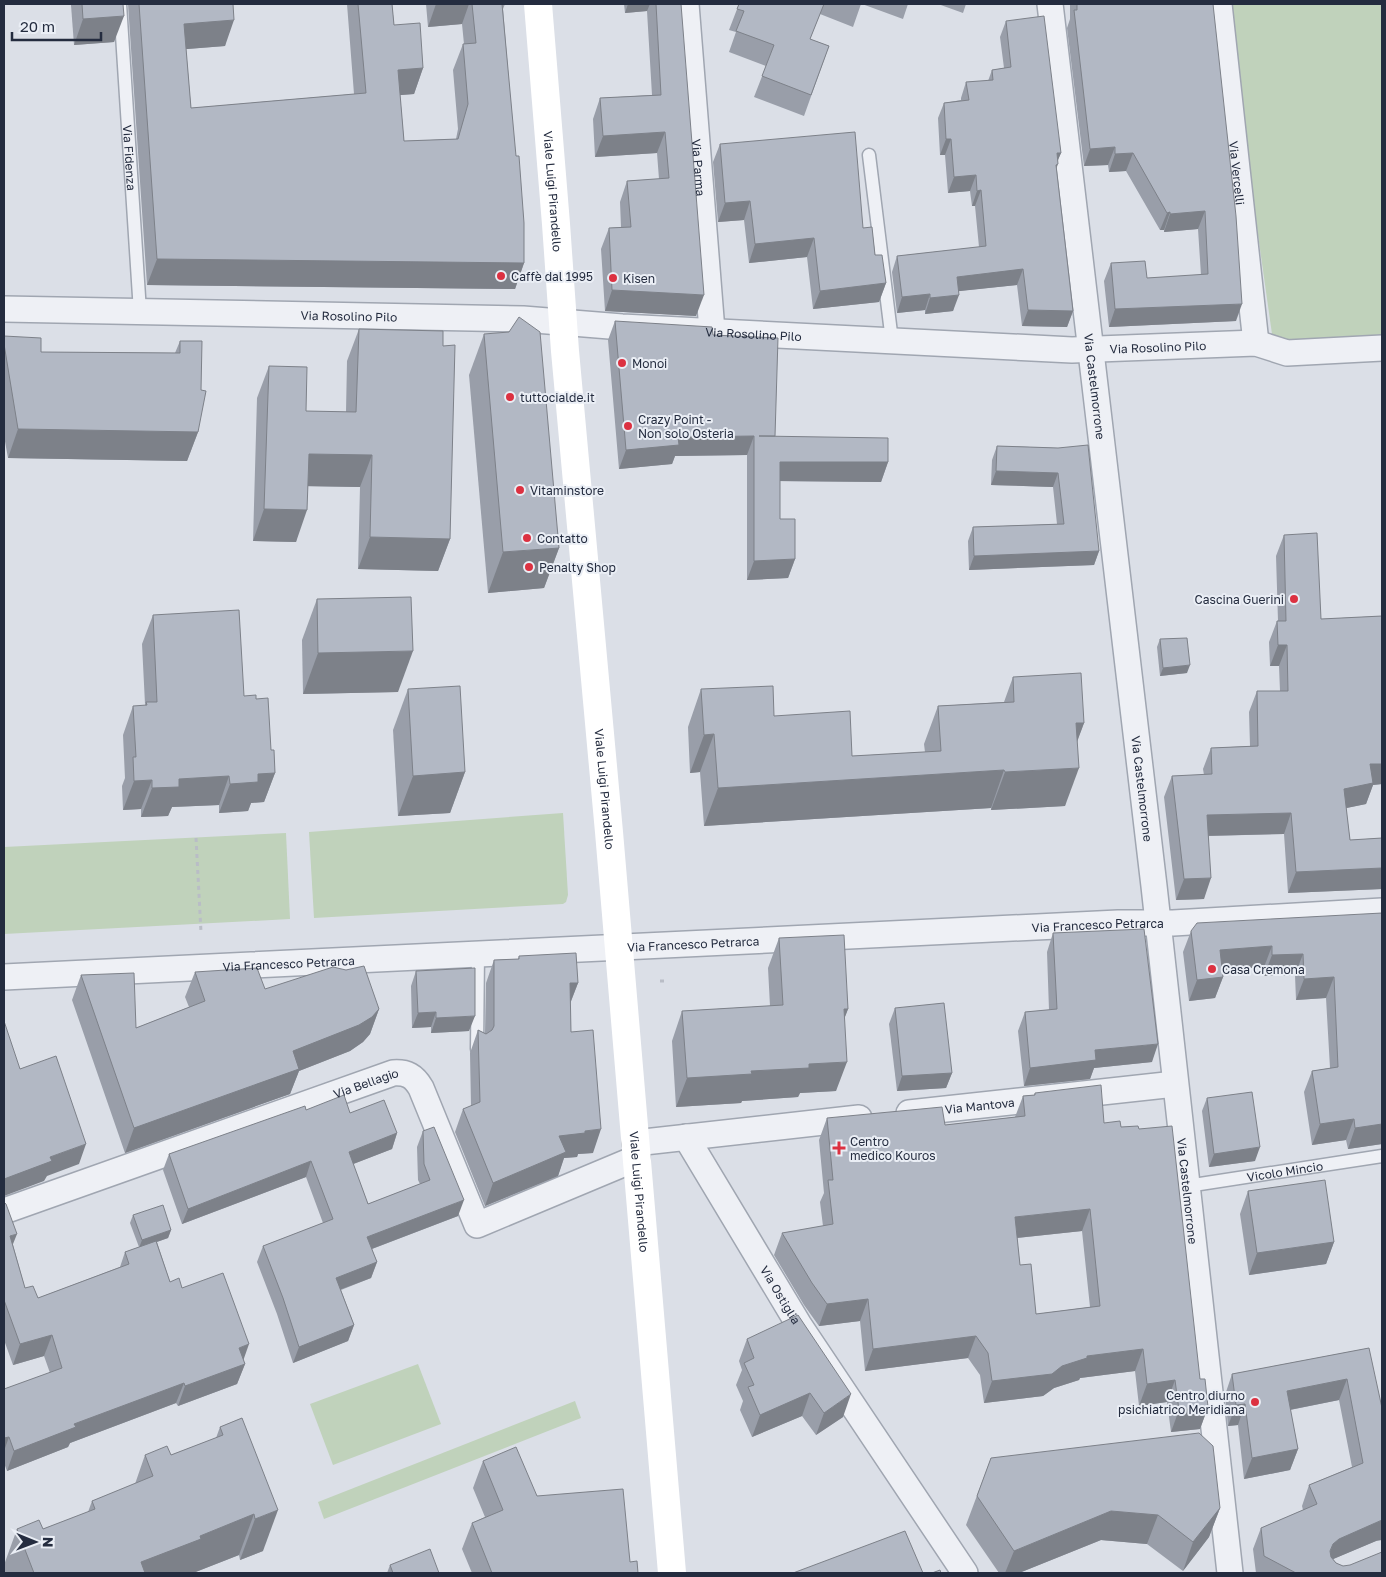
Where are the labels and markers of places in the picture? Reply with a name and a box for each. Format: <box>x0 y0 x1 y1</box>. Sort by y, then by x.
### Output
place label: Caffè dal 1995 <box>511 269 593 284</box>
marker: Caffè dal 1995 <box>495 270 507 282</box>
place label: Kisen <box>623 271 655 286</box>
marker: Kisen <box>607 272 619 284</box>
place label: Monoi <box>632 356 667 371</box>
marker: Monoi <box>616 357 628 369</box>
place label: tuttocialde.it <box>520 390 595 405</box>
marker: tuttocialde.it <box>504 391 516 403</box>
place label: Crazy Point - Non solo Osteria <box>638 412 734 441</box>
marker: Crazy Point - Non solo Osteria <box>622 420 634 432</box>
place label: Vitaminstore <box>530 483 604 498</box>
marker: Vitaminstore <box>514 484 526 496</box>
place label: Contatto <box>537 531 588 546</box>
marker: Contatto <box>521 532 533 544</box>
place label: Penalty Shop <box>539 560 616 575</box>
marker: Penalty Shop <box>523 561 535 573</box>
place label: Cascina Guerini <box>1195 592 1284 607</box>
marker: Cascina Guerini <box>1288 593 1300 605</box>
place label: Casa Cremona <box>1222 962 1305 977</box>
marker: Casa Cremona <box>1206 963 1218 975</box>
place label: Centro medico Kouros <box>850 1134 936 1163</box>
marker: Centro medico Kouros <box>832 1141 846 1155</box>
place label: Centro diurno psichiatrico Meridiana <box>1118 1388 1245 1417</box>
marker: Centro diurno psichiatrico Meridiana <box>1249 1396 1261 1408</box>

